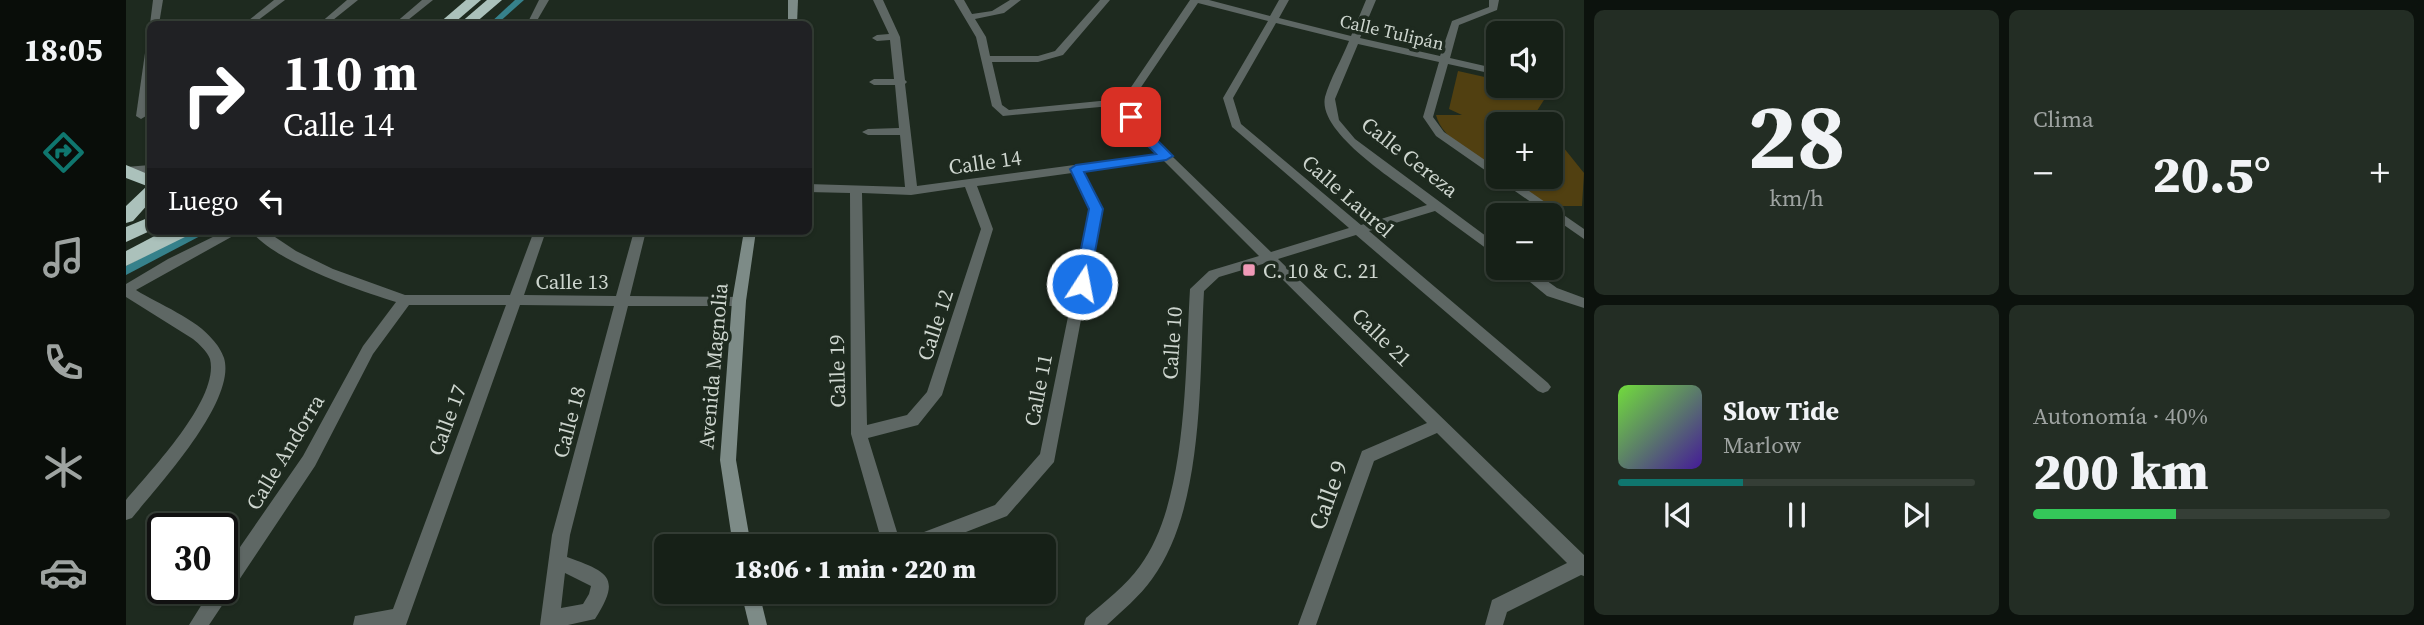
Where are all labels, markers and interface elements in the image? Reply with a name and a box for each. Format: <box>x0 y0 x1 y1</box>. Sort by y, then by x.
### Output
street label: Calle Tulipán <box>1337 8 1447 56</box>
map controls <box>1486 21 1563 280</box>
button: sound <box>1486 21 1563 98</box>
text: 18:05 <box>24 28 102 72</box>
text: 110 m <box>283 39 418 106</box>
icon: right <box>168 49 259 140</box>
text: 28 <box>1747 74 1846 198</box>
pin <box>1101 87 1161 147</box>
icon: arrive <box>1112 98 1150 136</box>
text: Calle 14 <box>283 103 394 147</box>
text: Clima <box>2033 103 2094 135</box>
street label: Calle Cereza <box>1355 110 1465 204</box>
button: + <box>1486 112 1563 189</box>
icon: directions <box>39 128 88 177</box>
text: 20.5° <box>2152 138 2271 209</box>
street label: Calle 14 <box>947 142 1024 181</box>
text: − <box>2033 147 2053 199</box>
text: + <box>2370 147 2390 199</box>
street label: Calle Laurel <box>1296 148 1400 244</box>
icon: left <box>253 182 291 220</box>
text: km/h <box>1769 182 1824 214</box>
text: Luego <box>168 183 239 219</box>
button: − <box>1486 203 1563 280</box>
icon: music <box>39 233 88 282</box>
position arrow <box>1045 247 1119 321</box>
place label: C. 10 & C. 21 <box>1263 256 1379 285</box>
marker: C. 10 & C. 21 <box>1241 262 1257 278</box>
street label: Calle 13 <box>535 267 609 296</box>
street label: Avenida Magnolia <box>691 281 735 450</box>
street label: Calle 12 <box>910 286 960 364</box>
street label: Calle 21 <box>1346 301 1418 373</box>
street label: Calle 10 <box>1155 306 1189 380</box>
street label: Calle 19 <box>822 334 852 408</box>
icon: phone <box>39 338 88 387</box>
street label: Calle 11 <box>1017 351 1059 429</box>
street label: Calle 17 <box>421 381 473 459</box>
street label: Calle 18 <box>546 383 592 461</box>
street label: Calle Andorra <box>239 388 331 515</box>
text: Slow Tide <box>1723 393 1839 429</box>
text: Autonomía · 40% <box>2033 400 2208 432</box>
text: Marlow <box>1723 429 1801 461</box>
text: 200 km <box>2033 435 2209 506</box>
icon: climate <box>39 443 88 492</box>
street label: Calle 9 <box>1300 456 1356 534</box>
icon: previous <box>1659 496 1697 534</box>
icon: pause <box>1778 496 1816 534</box>
icon: next <box>1897 496 1935 534</box>
speed limit sign: 30 <box>147 513 238 604</box>
icon: car <box>39 548 88 597</box>
text: 18:06 · 1 min · 220 m <box>734 551 976 587</box>

